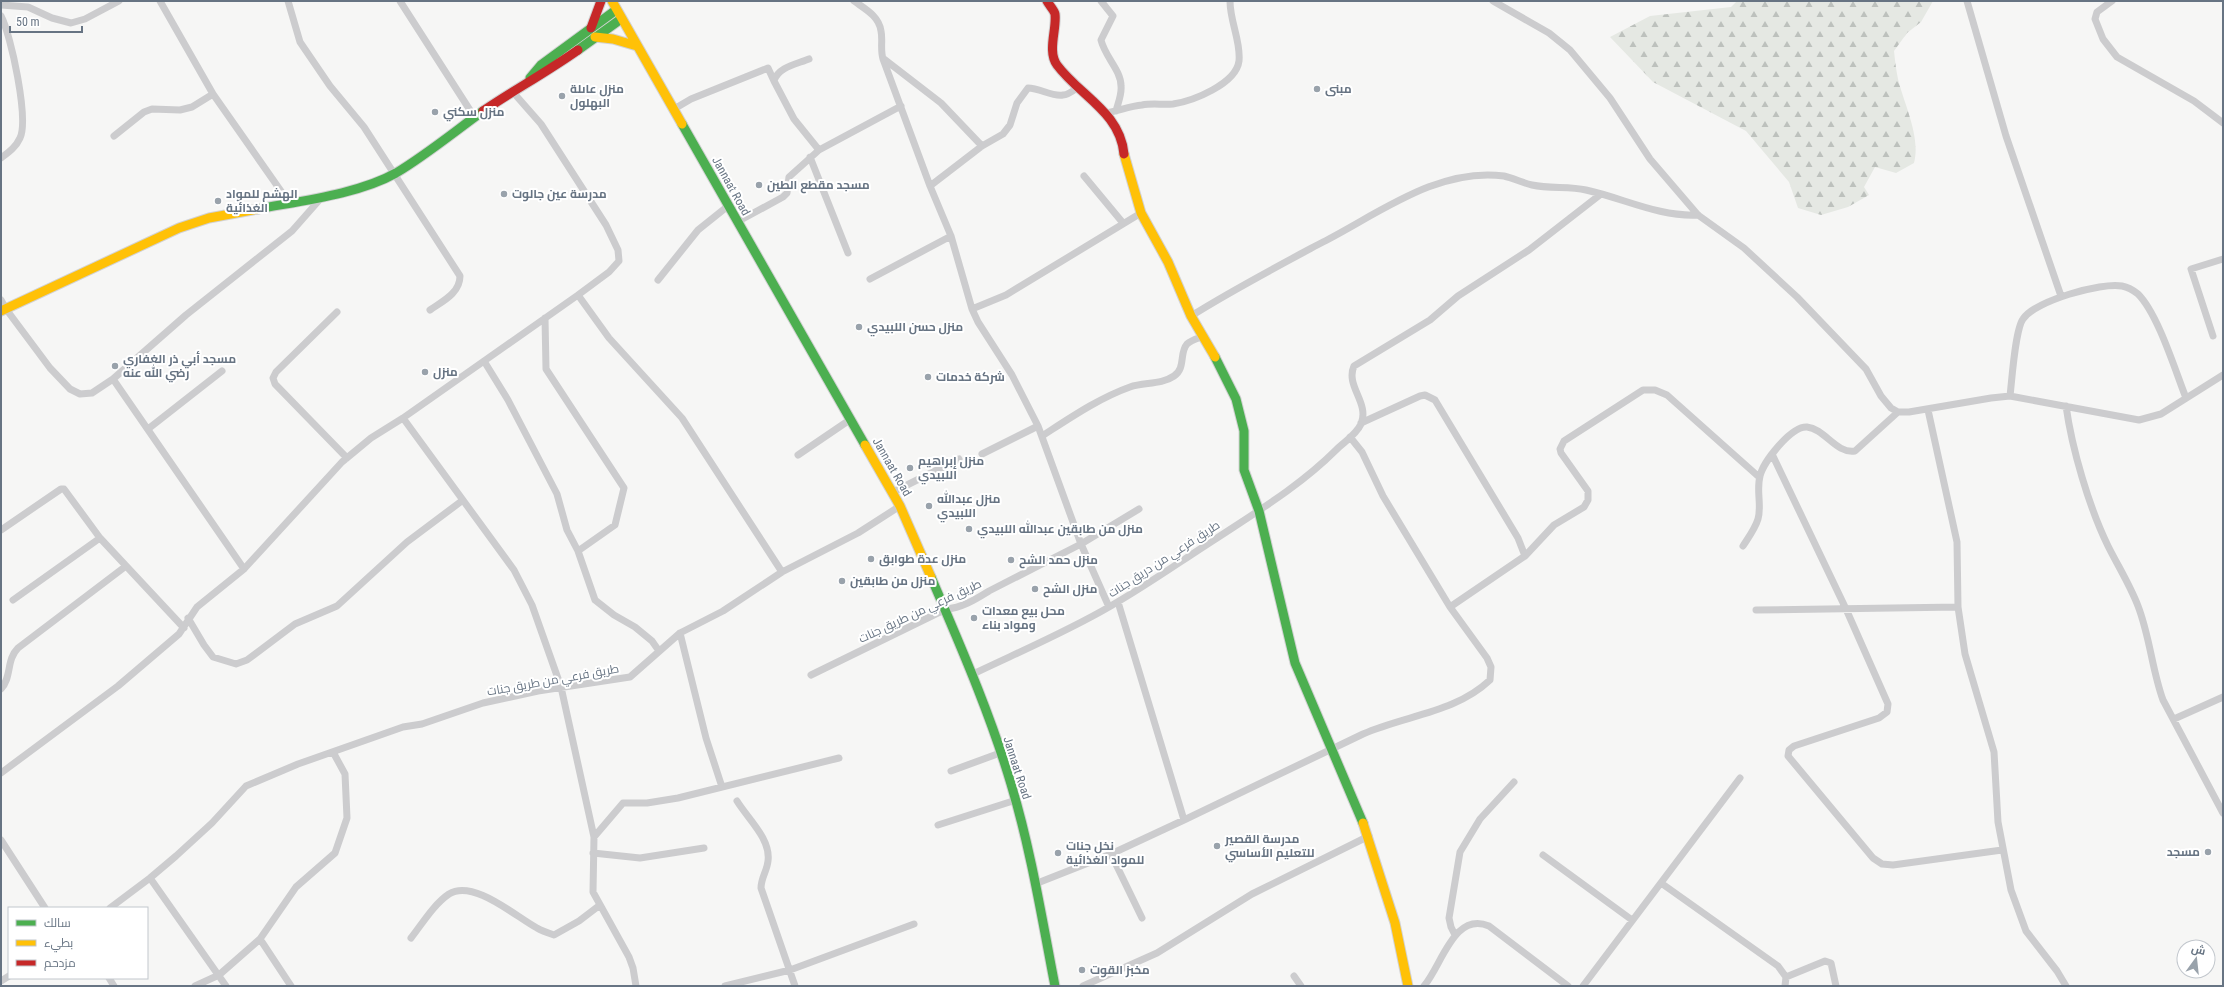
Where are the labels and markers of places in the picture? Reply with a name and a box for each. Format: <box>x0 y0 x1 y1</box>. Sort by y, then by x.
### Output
place label: منزل عاىلة البهلول <box>570 82 624 111</box>
place label: مبنى <box>1325 82 1352 97</box>
marker: مبنى <box>1312 84 1322 94</box>
marker: منزل عاىلة البهلول <box>557 91 567 101</box>
place label: منزل سكني <box>443 105 505 122</box>
marker: منزل سكني <box>430 107 440 117</box>
place label: مسجد مقطع الطين <box>767 178 870 194</box>
marker: مسجد مقطع الطين <box>754 180 764 190</box>
place label: الهشم للمواد الغذائية <box>226 187 298 215</box>
place label: مدرسة عين جالوت <box>512 187 607 202</box>
marker: مدرسة عين جالوت <box>499 189 509 199</box>
marker: الهشم للمواد الغذائية <box>213 196 223 206</box>
place label: منزل حسن اللبيدي <box>867 320 963 337</box>
marker: منزل حسن اللبيدي <box>854 322 864 332</box>
place label: مسجد أبي ذر الغفاري رضي الله عنه <box>123 351 236 383</box>
marker: مسجد أبي ذر الغفاري رضي الله عنه <box>110 361 120 371</box>
place label: منزل <box>433 365 458 380</box>
marker: منزل <box>420 367 430 377</box>
place label: شركة خدمات <box>936 370 1005 385</box>
marker: شركة خدمات <box>923 372 933 382</box>
place label: منزل إبراهيم اللبيدي <box>918 454 984 485</box>
marker: منزل إبراهيم اللبيدي <box>905 463 915 473</box>
place label: منزل عبدالله اللبيدي <box>937 490 1001 523</box>
marker: منزل عبدالله اللبيدي <box>924 501 934 511</box>
place label: منزل من طابقين عبدالله اللبيدي <box>977 520 1143 539</box>
marker: منزل من طابقين عبدالله اللبيدي <box>964 524 974 534</box>
place label: منزل عدة طوابق <box>879 552 966 567</box>
place label: منزل حمد الشح <box>1019 553 1098 569</box>
marker: منزل عدة طوابق <box>866 554 876 564</box>
marker: منزل حمد الشح <box>1006 555 1016 565</box>
place label: منزل من طابقين <box>850 574 936 589</box>
marker: منزل من طابقين <box>837 576 847 586</box>
place label: منزل الشح <box>1043 582 1097 598</box>
marker: منزل الشح <box>1030 584 1040 594</box>
place label: محل بيع معدات ومواد بناء <box>982 604 1065 633</box>
marker: محل بيع معدات ومواد بناء <box>969 613 979 623</box>
place label: مدرسة القصير للتعليم الأساسي <box>1224 832 1315 863</box>
place label: نخل جنات للمواد الغذائية <box>1066 839 1144 868</box>
marker: مدرسة القصير للتعليم الأساسي <box>1212 841 1222 851</box>
place label: مسجد <box>2167 845 2200 859</box>
marker: مسجد <box>2203 847 2213 857</box>
marker: نخل جنات للمواد الغذائية <box>1053 848 1063 858</box>
place label: مخبز القوت <box>1090 963 1150 978</box>
marker: مخبز القوت <box>1077 965 1087 975</box>

